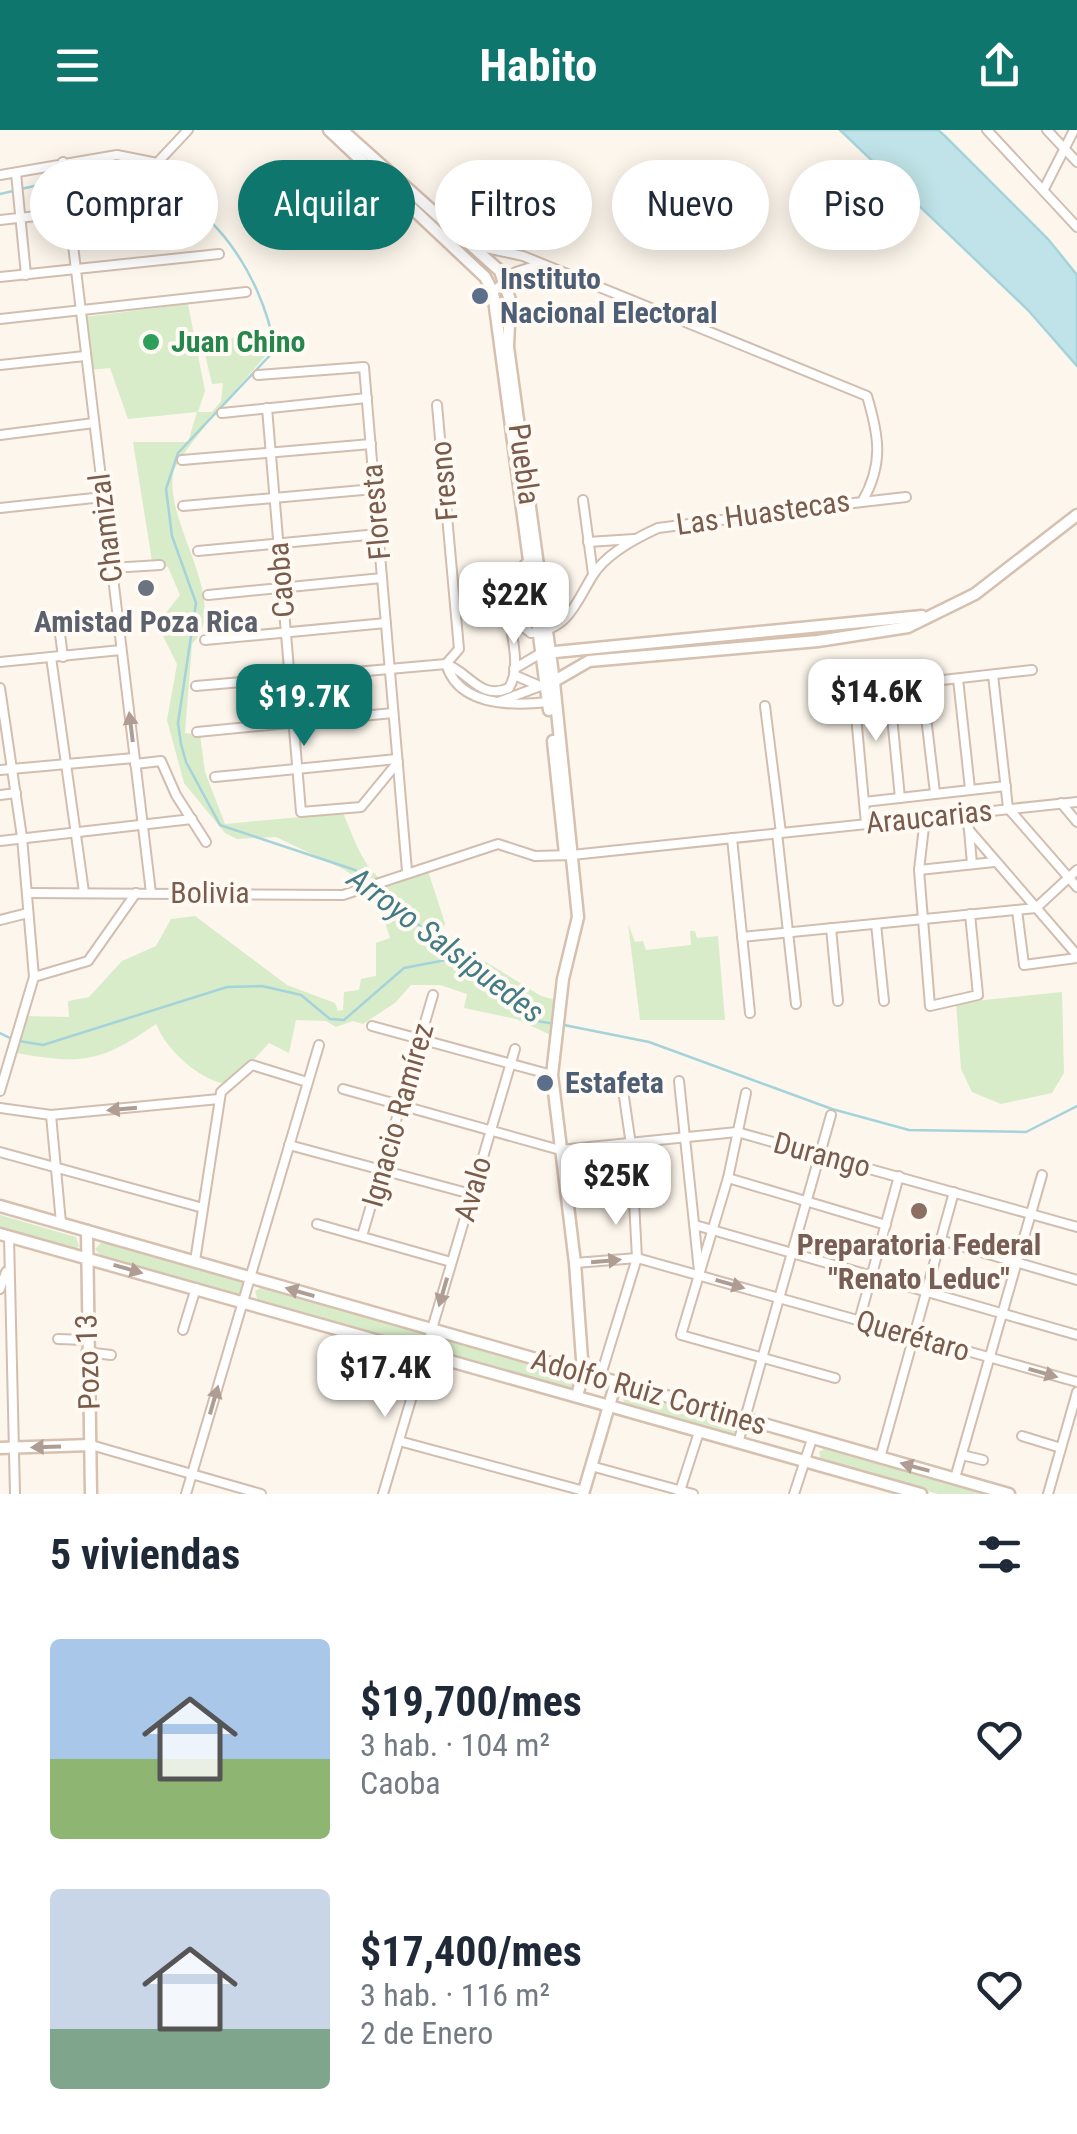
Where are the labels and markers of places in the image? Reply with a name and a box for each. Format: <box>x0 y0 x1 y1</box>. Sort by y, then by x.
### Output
place label: Instituto Nacional Electoral <box>500 261 717 330</box>
marker: Instituto Nacional Electoral <box>469 285 491 307</box>
place label: Juan Chino <box>171 324 305 359</box>
marker: Juan Chino <box>140 331 162 353</box>
pin: $22K <box>455 562 573 647</box>
marker: Amistad Poza Rica <box>135 577 157 599</box>
place label: Amistad Poza Rica <box>34 604 258 639</box>
pin: $14.6K <box>795 659 957 744</box>
pin: $19.7K <box>223 664 385 749</box>
place label: Estafeta <box>565 1065 664 1100</box>
marker: Estafeta <box>534 1072 556 1094</box>
pin: $25K <box>557 1143 675 1228</box>
marker: Preparatoria Federal "Renato Leduc" <box>908 1200 930 1222</box>
place label: Preparatoria Federal "Renato Leduc" <box>797 1227 1041 1296</box>
pin: $17.4K <box>304 1335 466 1420</box>

